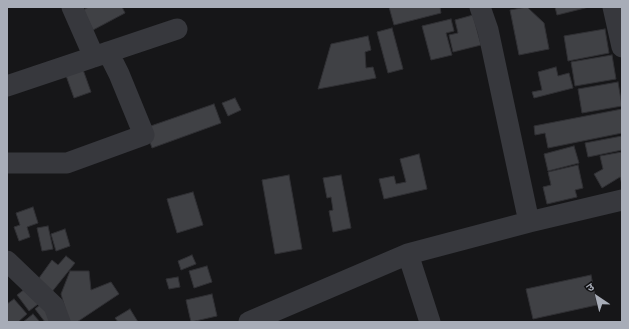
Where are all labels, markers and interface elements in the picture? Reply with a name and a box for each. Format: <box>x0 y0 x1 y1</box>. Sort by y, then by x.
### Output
north arrow <box>577 277 617 317</box>
text: उ <box>583 279 597 296</box>

